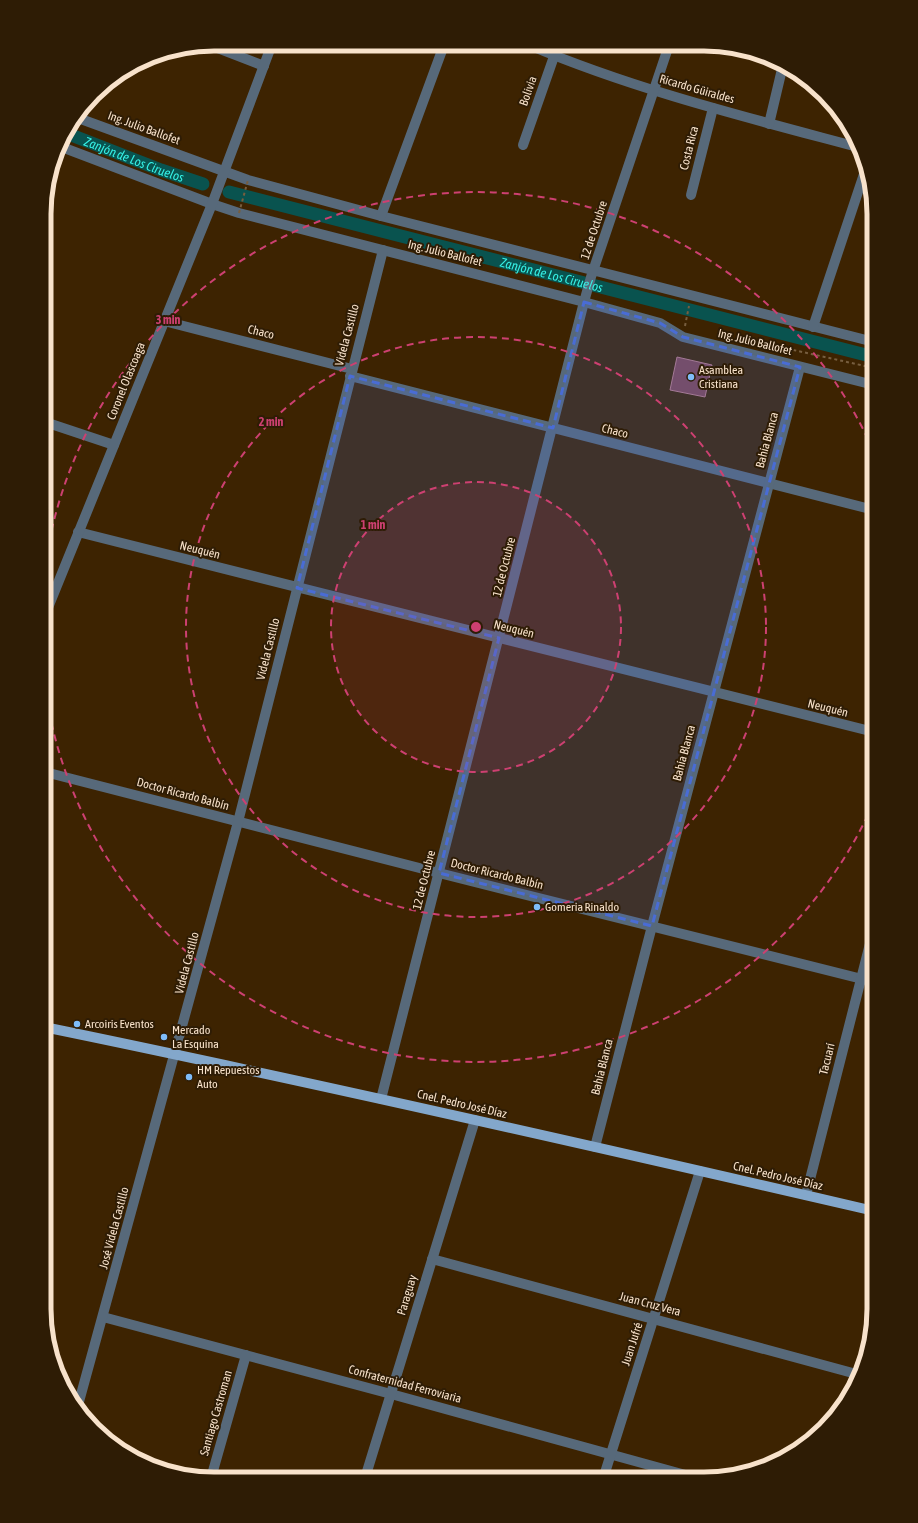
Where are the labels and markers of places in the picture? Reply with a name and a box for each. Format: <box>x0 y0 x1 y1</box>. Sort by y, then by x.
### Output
place label: Asamblea Cristiana <box>699 363 743 391</box>
marker: Asamblea Cristiana <box>686 372 696 382</box>
centre of rings <box>469 620 483 634</box>
place label: Gomeria Rinaldo <box>545 900 620 914</box>
marker: Gomeria Rinaldo <box>532 902 542 912</box>
place label: Arcoiris Eventos <box>85 1017 154 1031</box>
marker: Arcoiris Eventos <box>72 1019 82 1029</box>
place label: Mercado La Esquina <box>172 1023 219 1051</box>
marker: Mercado La Esquina <box>159 1032 169 1042</box>
place label: HM Repuestos Auto <box>197 1063 260 1091</box>
marker: HM Repuestos Auto <box>184 1072 194 1082</box>

